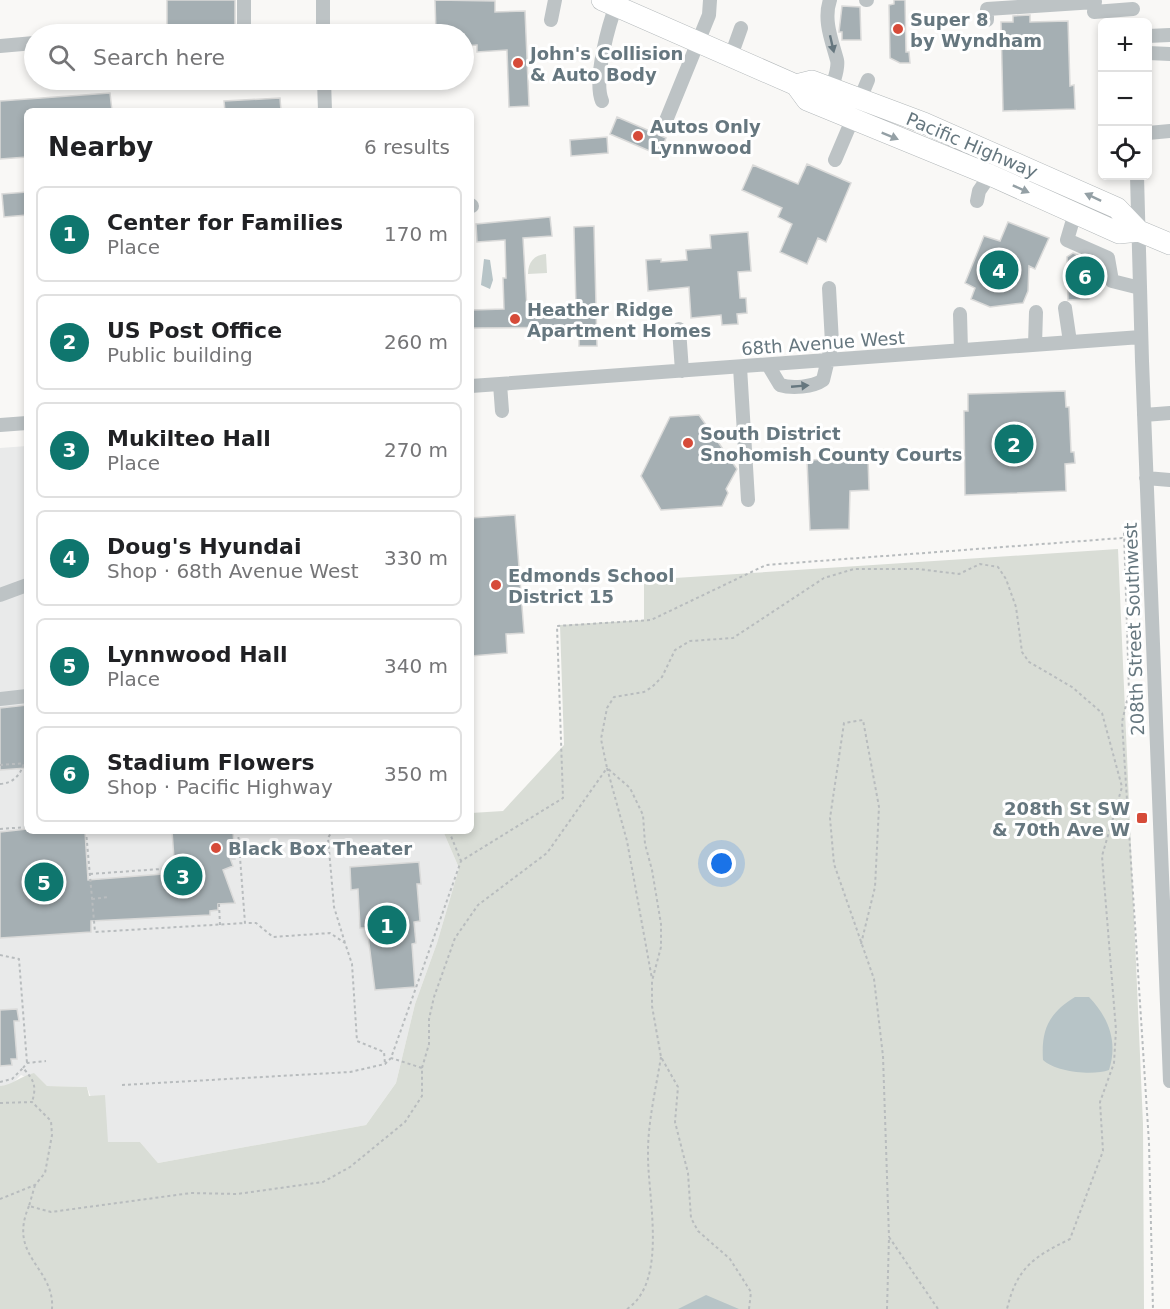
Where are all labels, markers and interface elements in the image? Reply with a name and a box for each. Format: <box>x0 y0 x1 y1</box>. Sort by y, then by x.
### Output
place label: Super 8 by Wyndham <box>910 9 1042 51</box>
map controls <box>1098 18 1152 180</box>
button: + <box>1098 18 1152 72</box>
marker: Super 8 by Wyndham <box>891 22 905 36</box>
search box <box>24 24 474 90</box>
one-way arrow <box>828 35 838 53</box>
icon: search <box>45 41 78 74</box>
place label: John's Collision & Auto Body <box>528 43 683 85</box>
text: Search here <box>93 45 225 70</box>
marker: John's Collision & Auto Body <box>511 56 525 70</box>
button: − <box>1098 72 1152 126</box>
street label: Pacific Highway <box>903 108 1041 182</box>
place label: Autos Only Lynnwood <box>650 116 761 158</box>
button: locate <box>1098 126 1152 180</box>
marker: Autos Only Lynnwood <box>631 129 645 143</box>
one-way arrow <box>882 131 900 141</box>
text: Nearby <box>48 132 153 162</box>
text: 6 results <box>364 135 450 159</box>
one-way arrow <box>1013 184 1031 194</box>
one-way arrow <box>1084 193 1101 202</box>
text: Center for Families <box>107 210 343 235</box>
text: 1 <box>63 222 76 246</box>
text: 170 m <box>384 222 448 246</box>
text: Place <box>107 235 160 259</box>
pin: 4 <box>980 248 1018 292</box>
pin: 6 <box>1066 254 1104 298</box>
place label: Heather Ridge Apartment Homes <box>527 299 711 341</box>
marker: Heather Ridge Apartment Homes <box>508 312 522 326</box>
text: US Post Office <box>107 318 282 343</box>
street label: 68th Avenue West <box>740 327 906 359</box>
text: 2 <box>63 330 76 354</box>
text: 260 m <box>384 330 448 354</box>
text: Public building <box>107 343 253 367</box>
one-way arrow <box>791 381 810 391</box>
pin: 2 <box>994 422 1034 466</box>
place label: South District Snohomish County Courts <box>700 423 962 465</box>
text: Mukilteo Hall <box>107 426 271 451</box>
marker: South District Snohomish County Courts <box>681 436 695 450</box>
text: 3 <box>63 438 76 462</box>
text: 270 m <box>384 438 448 462</box>
text: Place <box>107 451 160 475</box>
street label: 208th Street Southwest <box>1120 522 1148 736</box>
text: Doug's Hyundai <box>107 534 302 559</box>
text: 4 <box>63 546 76 570</box>
text: 330 m <box>384 546 448 570</box>
text: Shop · 68th Avenue West <box>107 559 359 583</box>
place label: Edmonds School District 15 <box>508 565 674 607</box>
marker: Edmonds School District 15 <box>489 578 503 592</box>
text: Lynnwood Hall <box>107 642 288 667</box>
text: 5 <box>63 654 76 678</box>
text: 340 m <box>384 654 448 678</box>
text: Place <box>107 667 160 691</box>
text: Stadium Flowers <box>107 750 315 775</box>
text: 6 <box>63 762 76 786</box>
text: 350 m <box>384 762 448 786</box>
text: Shop · Pacific Highway <box>107 775 333 799</box>
place label: 208th St SW & 70th Ave W <box>992 798 1130 840</box>
marker: 208th St SW & 70th Ave W <box>1135 811 1149 825</box>
place label: Black Box Theater <box>228 838 412 859</box>
marker: Black Box Theater <box>209 841 223 855</box>
your location <box>707 849 736 878</box>
pin: 3 <box>164 854 202 898</box>
pin: 5 <box>24 860 63 904</box>
pin: 1 <box>368 902 406 948</box>

